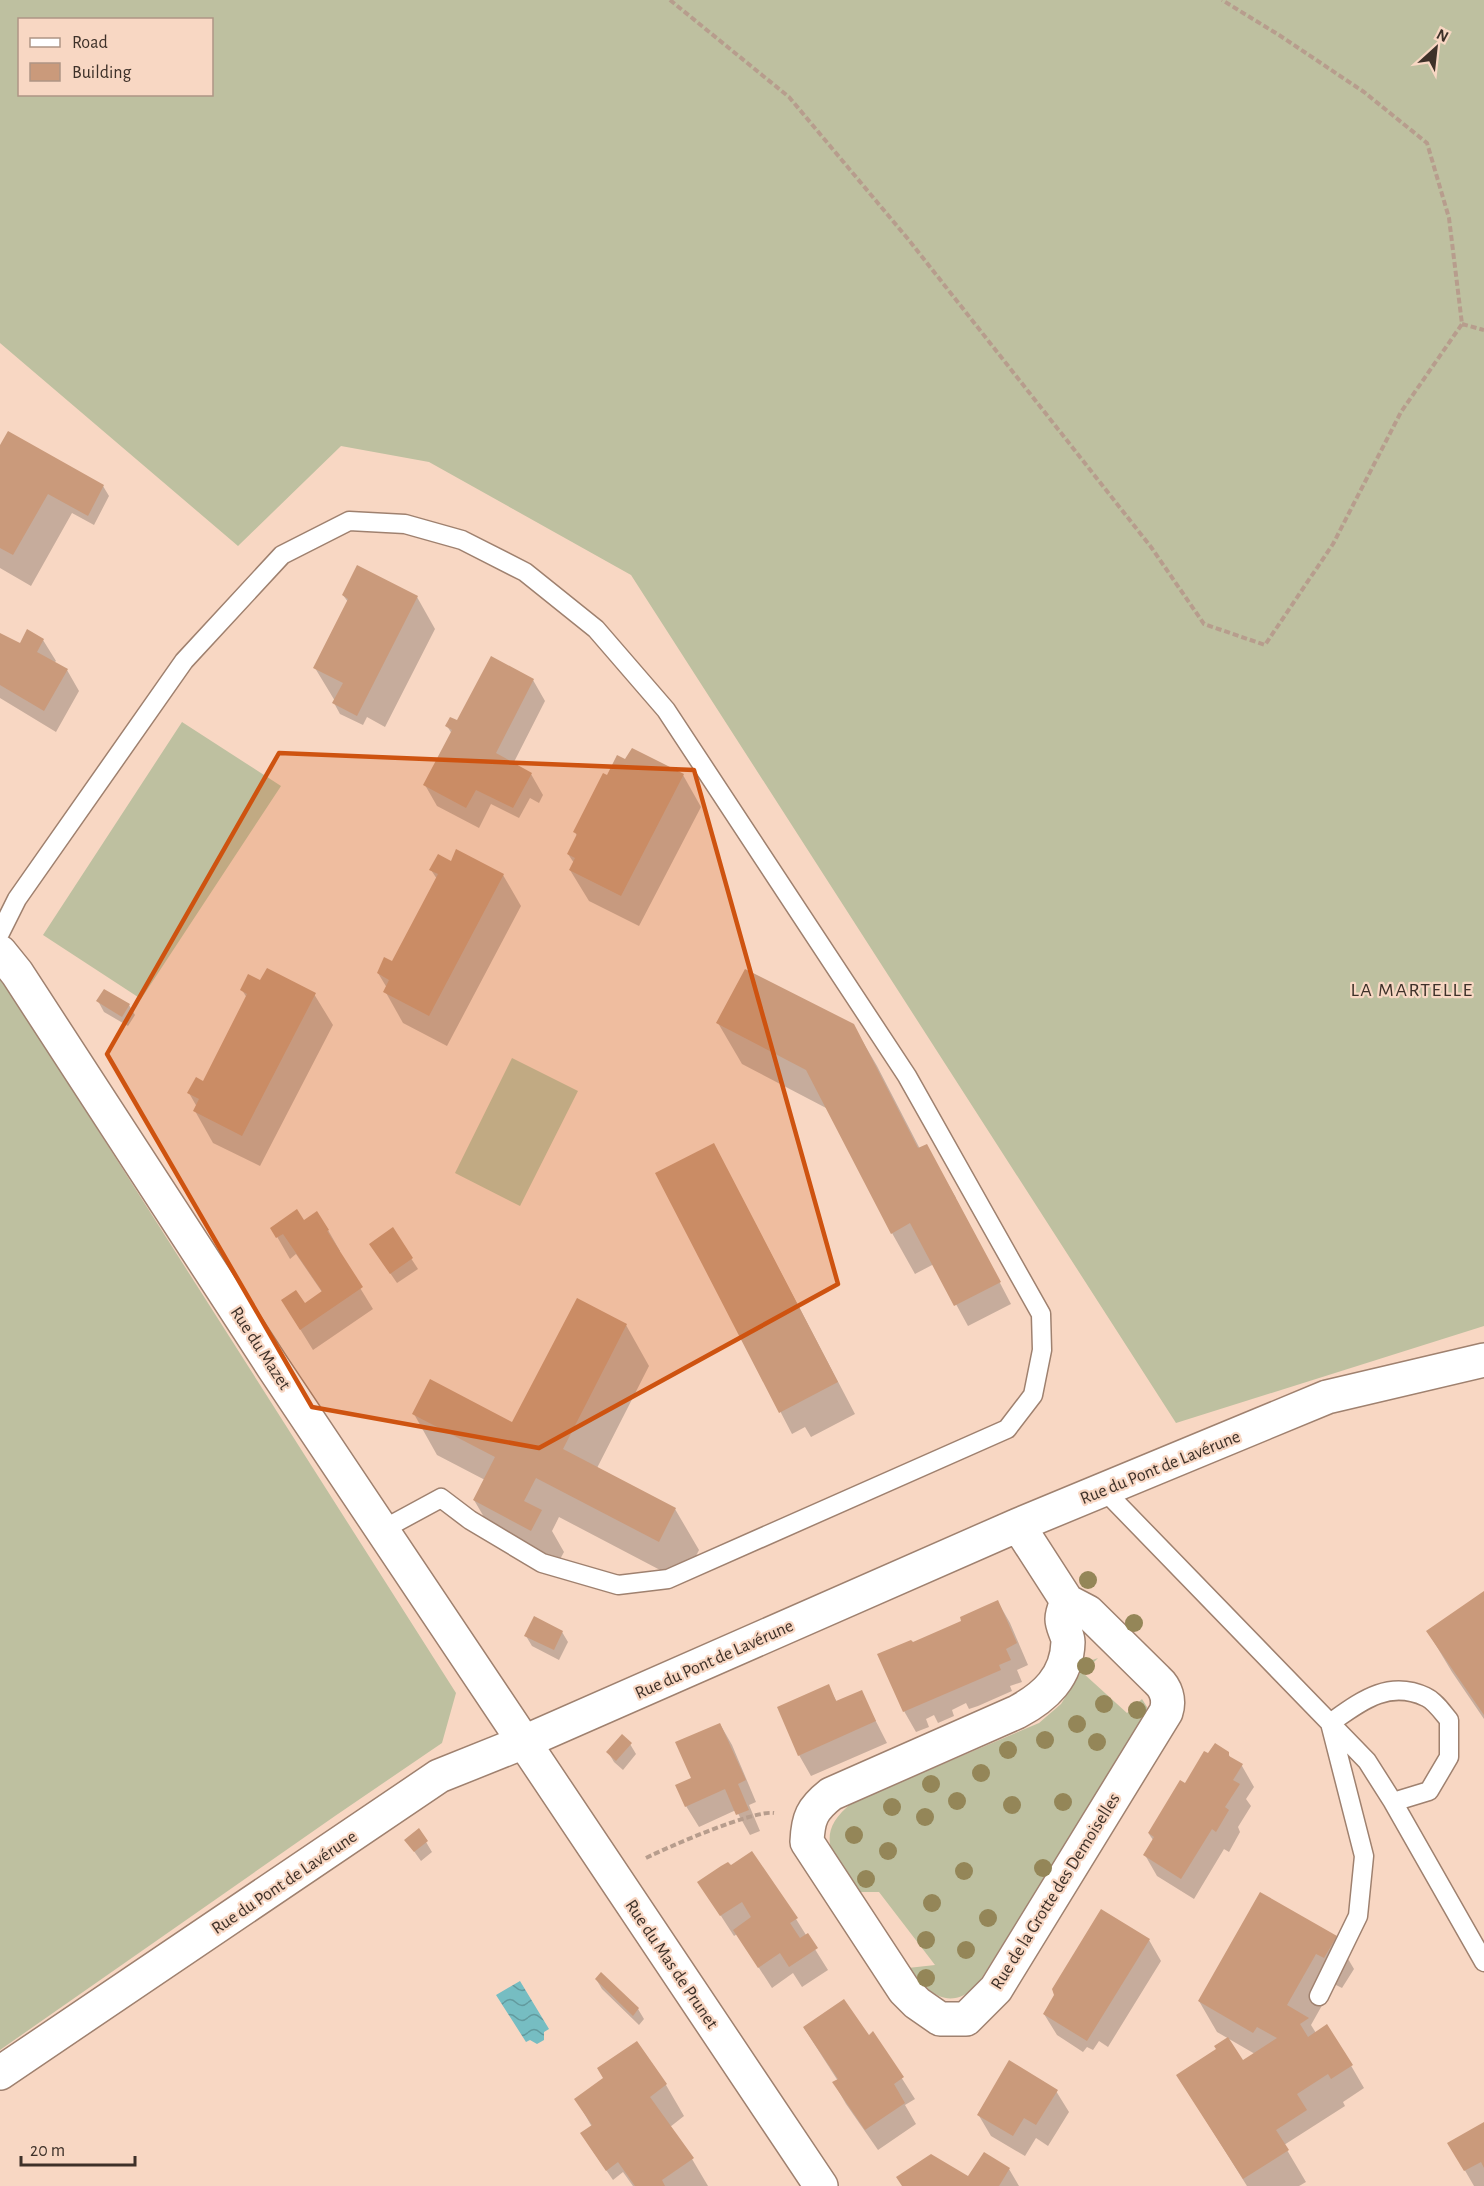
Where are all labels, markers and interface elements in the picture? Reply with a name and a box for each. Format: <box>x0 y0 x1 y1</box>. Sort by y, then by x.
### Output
legend <box>18 18 213 96</box>
north arrow <box>1406 18 1466 78</box>
text: N <box>1434 26 1451 45</box>
text: Road <box>72 34 108 52</box>
text: Building <box>72 64 132 82</box>
district label: LA MARTELLE <box>1350 980 1474 1000</box>
street label: Rue du Mazet <box>227 1304 294 1394</box>
street label: Rue du Pont de Lavérune <box>1078 1428 1243 1508</box>
street label: Rue du Pont de Lavérune <box>633 1617 796 1703</box>
street label: Rue de la Grotte des Demoiselles <box>988 1790 1124 1993</box>
street label: Rue du Pont de Lavérune <box>209 1828 360 1938</box>
street label: Rue du Mas de Prunet <box>621 1897 721 2033</box>
scale bar <box>21 2129 135 2167</box>
text: 20 m <box>30 2142 65 2160</box>

